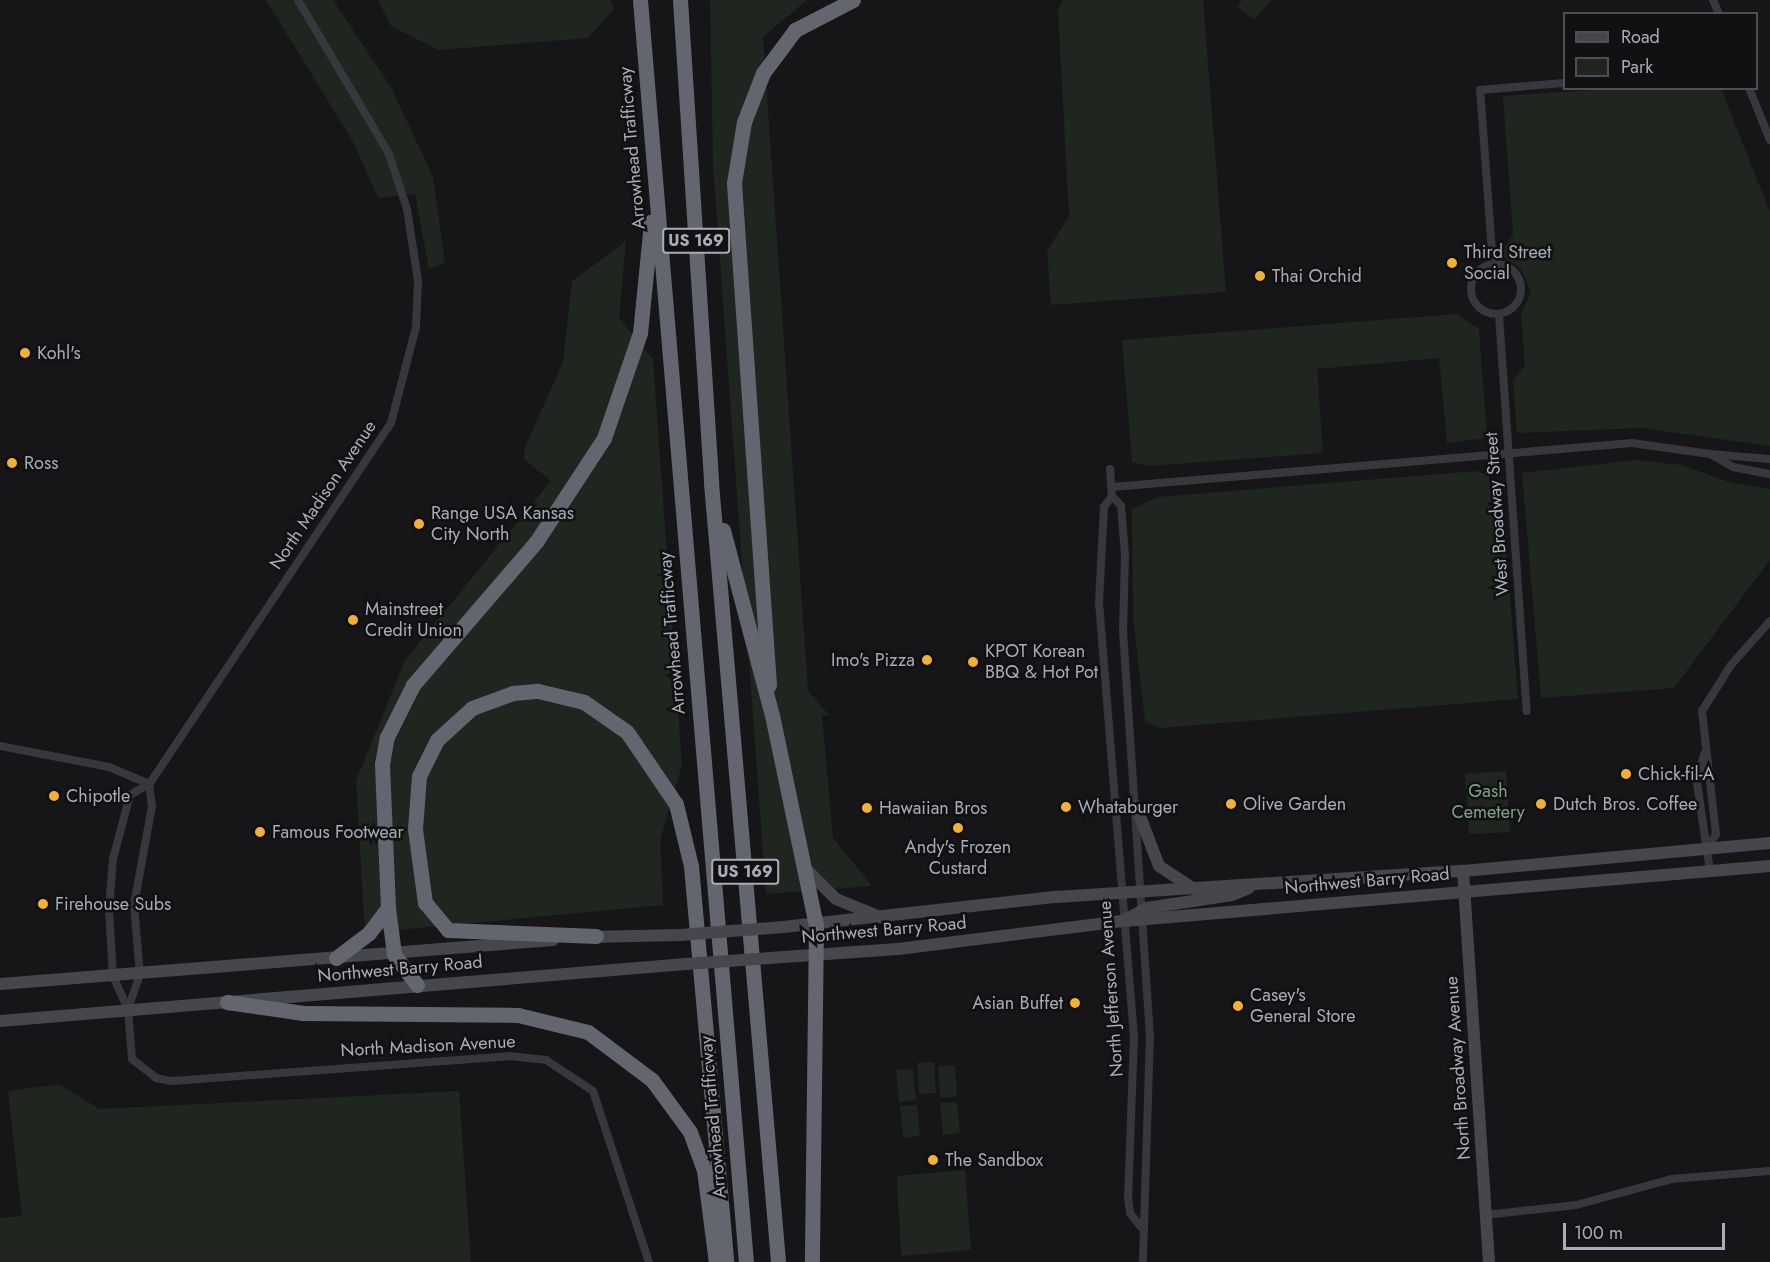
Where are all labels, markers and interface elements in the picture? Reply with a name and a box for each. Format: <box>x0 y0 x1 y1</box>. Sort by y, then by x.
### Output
legend <box>1563 12 1758 90</box>
text: Road <box>1621 24 1660 50</box>
text: Park <box>1621 54 1653 80</box>
street label: Arrowhead Trafficway <box>614 66 650 230</box>
road number: US 169 <box>662 228 730 254</box>
place label: Third Street Social <box>1464 242 1551 284</box>
marker: Third Street Social <box>1445 256 1459 270</box>
place label: Thai Orchid <box>1272 265 1362 287</box>
marker: Thai Orchid <box>1253 269 1267 283</box>
place label: Kohl's <box>37 342 81 364</box>
marker: Kohl's <box>18 346 32 360</box>
street label: North Madison Avenue <box>265 416 381 574</box>
street label: West Broadway Street <box>1480 431 1514 597</box>
place label: Ross <box>24 452 58 474</box>
marker: Ross <box>5 456 19 470</box>
place label: Range USA Kansas City North <box>431 503 574 546</box>
marker: Range USA Kansas City North <box>412 517 426 531</box>
street label: Arrowhead Trafficway <box>654 551 690 715</box>
place label: Mainstreet Credit Union <box>365 599 462 642</box>
marker: Mainstreet Credit Union <box>346 613 360 627</box>
place label: KPOT Korean BBQ & Hot Pot <box>985 641 1098 684</box>
place label: Imo's Pizza <box>831 649 915 671</box>
marker: Imo's Pizza <box>920 653 934 667</box>
marker: KPOT Korean BBQ & Hot Pot <box>966 655 980 669</box>
place label: Chick-fil-A <box>1638 763 1714 785</box>
marker: Chick-fil-A <box>1619 767 1633 781</box>
park label: Gash Cemetery <box>1451 781 1525 824</box>
place label: Chipotle <box>66 785 130 807</box>
marker: Chipotle <box>47 789 61 803</box>
place label: Olive Garden <box>1243 793 1346 815</box>
place label: Dutch Bros. Coffee <box>1553 793 1697 815</box>
place label: Whataburger <box>1078 796 1178 818</box>
place label: Hawaiian Bros <box>879 797 987 819</box>
marker: Olive Garden <box>1224 797 1238 811</box>
marker: Dutch Bros. Coffee <box>1534 797 1548 811</box>
marker: Whataburger <box>1059 800 1073 814</box>
marker: Hawaiian Bros <box>860 801 874 815</box>
place label: Famous Footwear <box>272 821 404 843</box>
marker: Andy's Frozen Custard <box>951 821 965 835</box>
marker: Famous Footwear <box>253 825 267 839</box>
place label: Andy's Frozen Custard <box>905 837 1011 880</box>
road number: US 169 <box>710 859 780 885</box>
street label: Northwest Barry Road <box>1284 863 1450 899</box>
place label: Firehouse Subs <box>55 893 171 915</box>
marker: Firehouse Subs <box>36 897 50 911</box>
street label: North Jefferson Avenue <box>1094 900 1128 1078</box>
street label: Northwest Barry Road <box>801 912 967 948</box>
street label: Northwest Barry Road <box>317 951 483 987</box>
street label: North Broadway Avenue <box>1441 975 1475 1161</box>
place label: Casey's General Store <box>1250 985 1355 1028</box>
place label: Asian Buffet <box>972 992 1063 1014</box>
marker: Asian Buffet <box>1068 996 1082 1010</box>
marker: Casey's General Store <box>1231 999 1245 1013</box>
street label: North Madison Avenue <box>340 1031 516 1061</box>
street label: Arrowhead Trafficway <box>695 1035 731 1199</box>
place label: The Sandbox <box>945 1149 1043 1171</box>
marker: The Sandbox <box>926 1153 940 1167</box>
scale bar <box>1566 1211 1728 1249</box>
text: 100 m <box>1574 1220 1623 1246</box>

